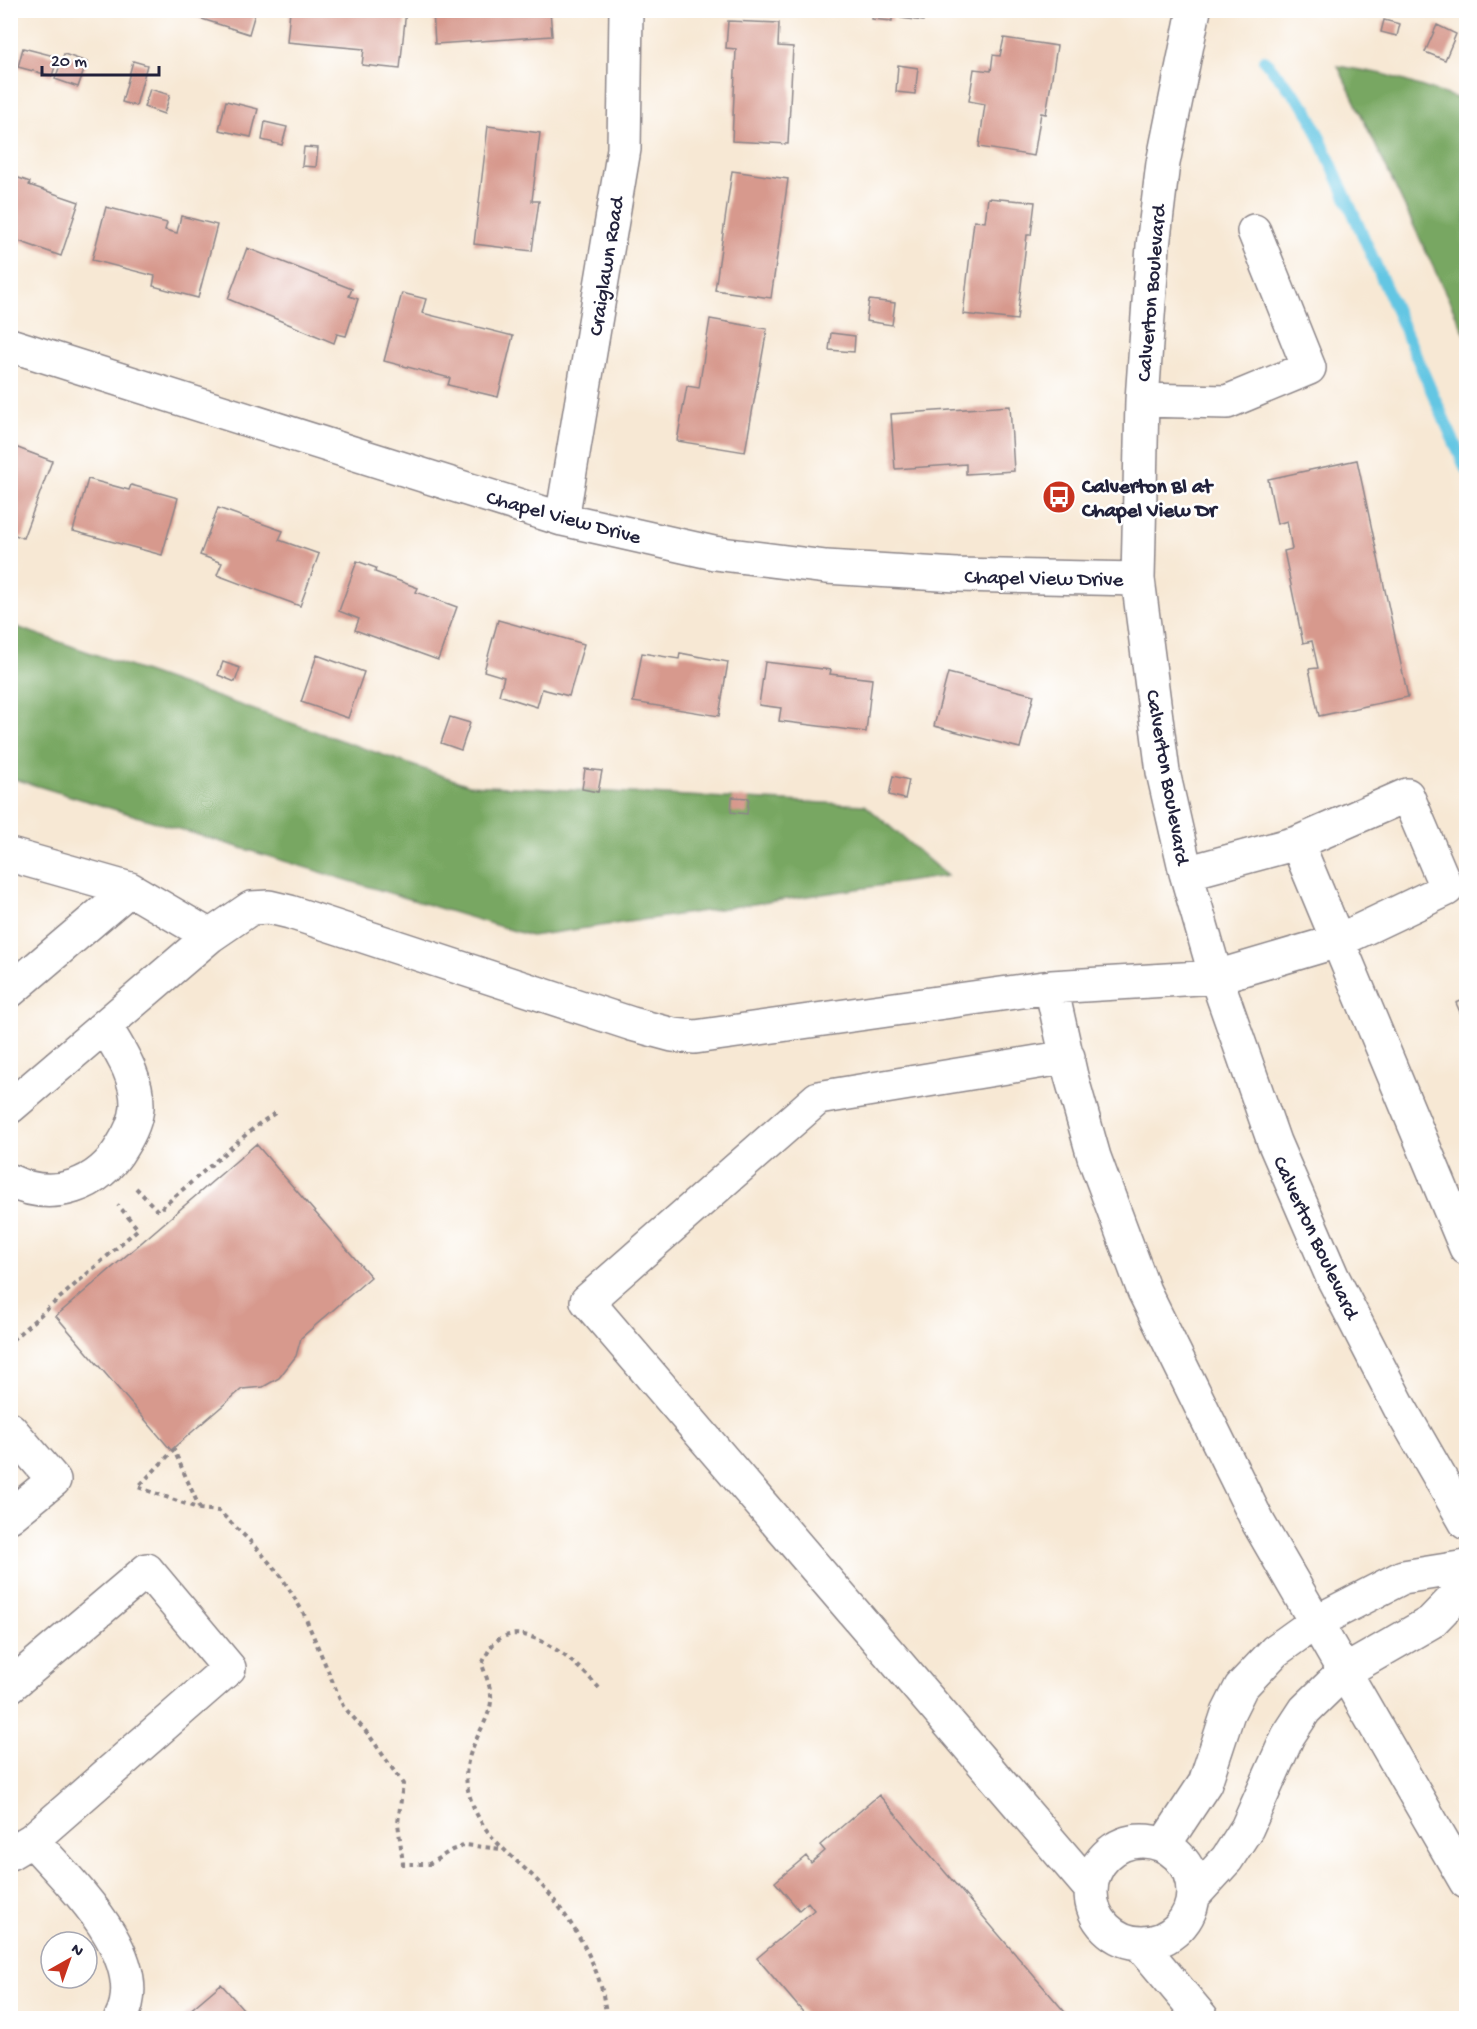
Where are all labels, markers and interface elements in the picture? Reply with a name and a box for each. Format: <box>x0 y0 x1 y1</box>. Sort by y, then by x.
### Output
scale bar <box>42 39 159 77</box>
text: 20 m <box>51 52 87 73</box>
street label: Craiglawn Road <box>585 194 632 338</box>
street label: Calverton Boulevard <box>1133 202 1174 383</box>
place label: Calverton Bl at Chapel View Dr <box>1081 476 1219 525</box>
bus stop icon: Calverton Bl at Chapel View Dr <box>1041 479 1077 515</box>
street label: Chapel View Drive <box>483 487 644 552</box>
street label: Chapel View Drive <box>964 567 1125 594</box>
street label: Calverton Boulevard <box>1138 688 1194 869</box>
street label: Calverton Boulevard <box>1265 1153 1363 1326</box>
north arrow <box>39 1930 99 1990</box>
text: N <box>66 1941 87 1962</box>

